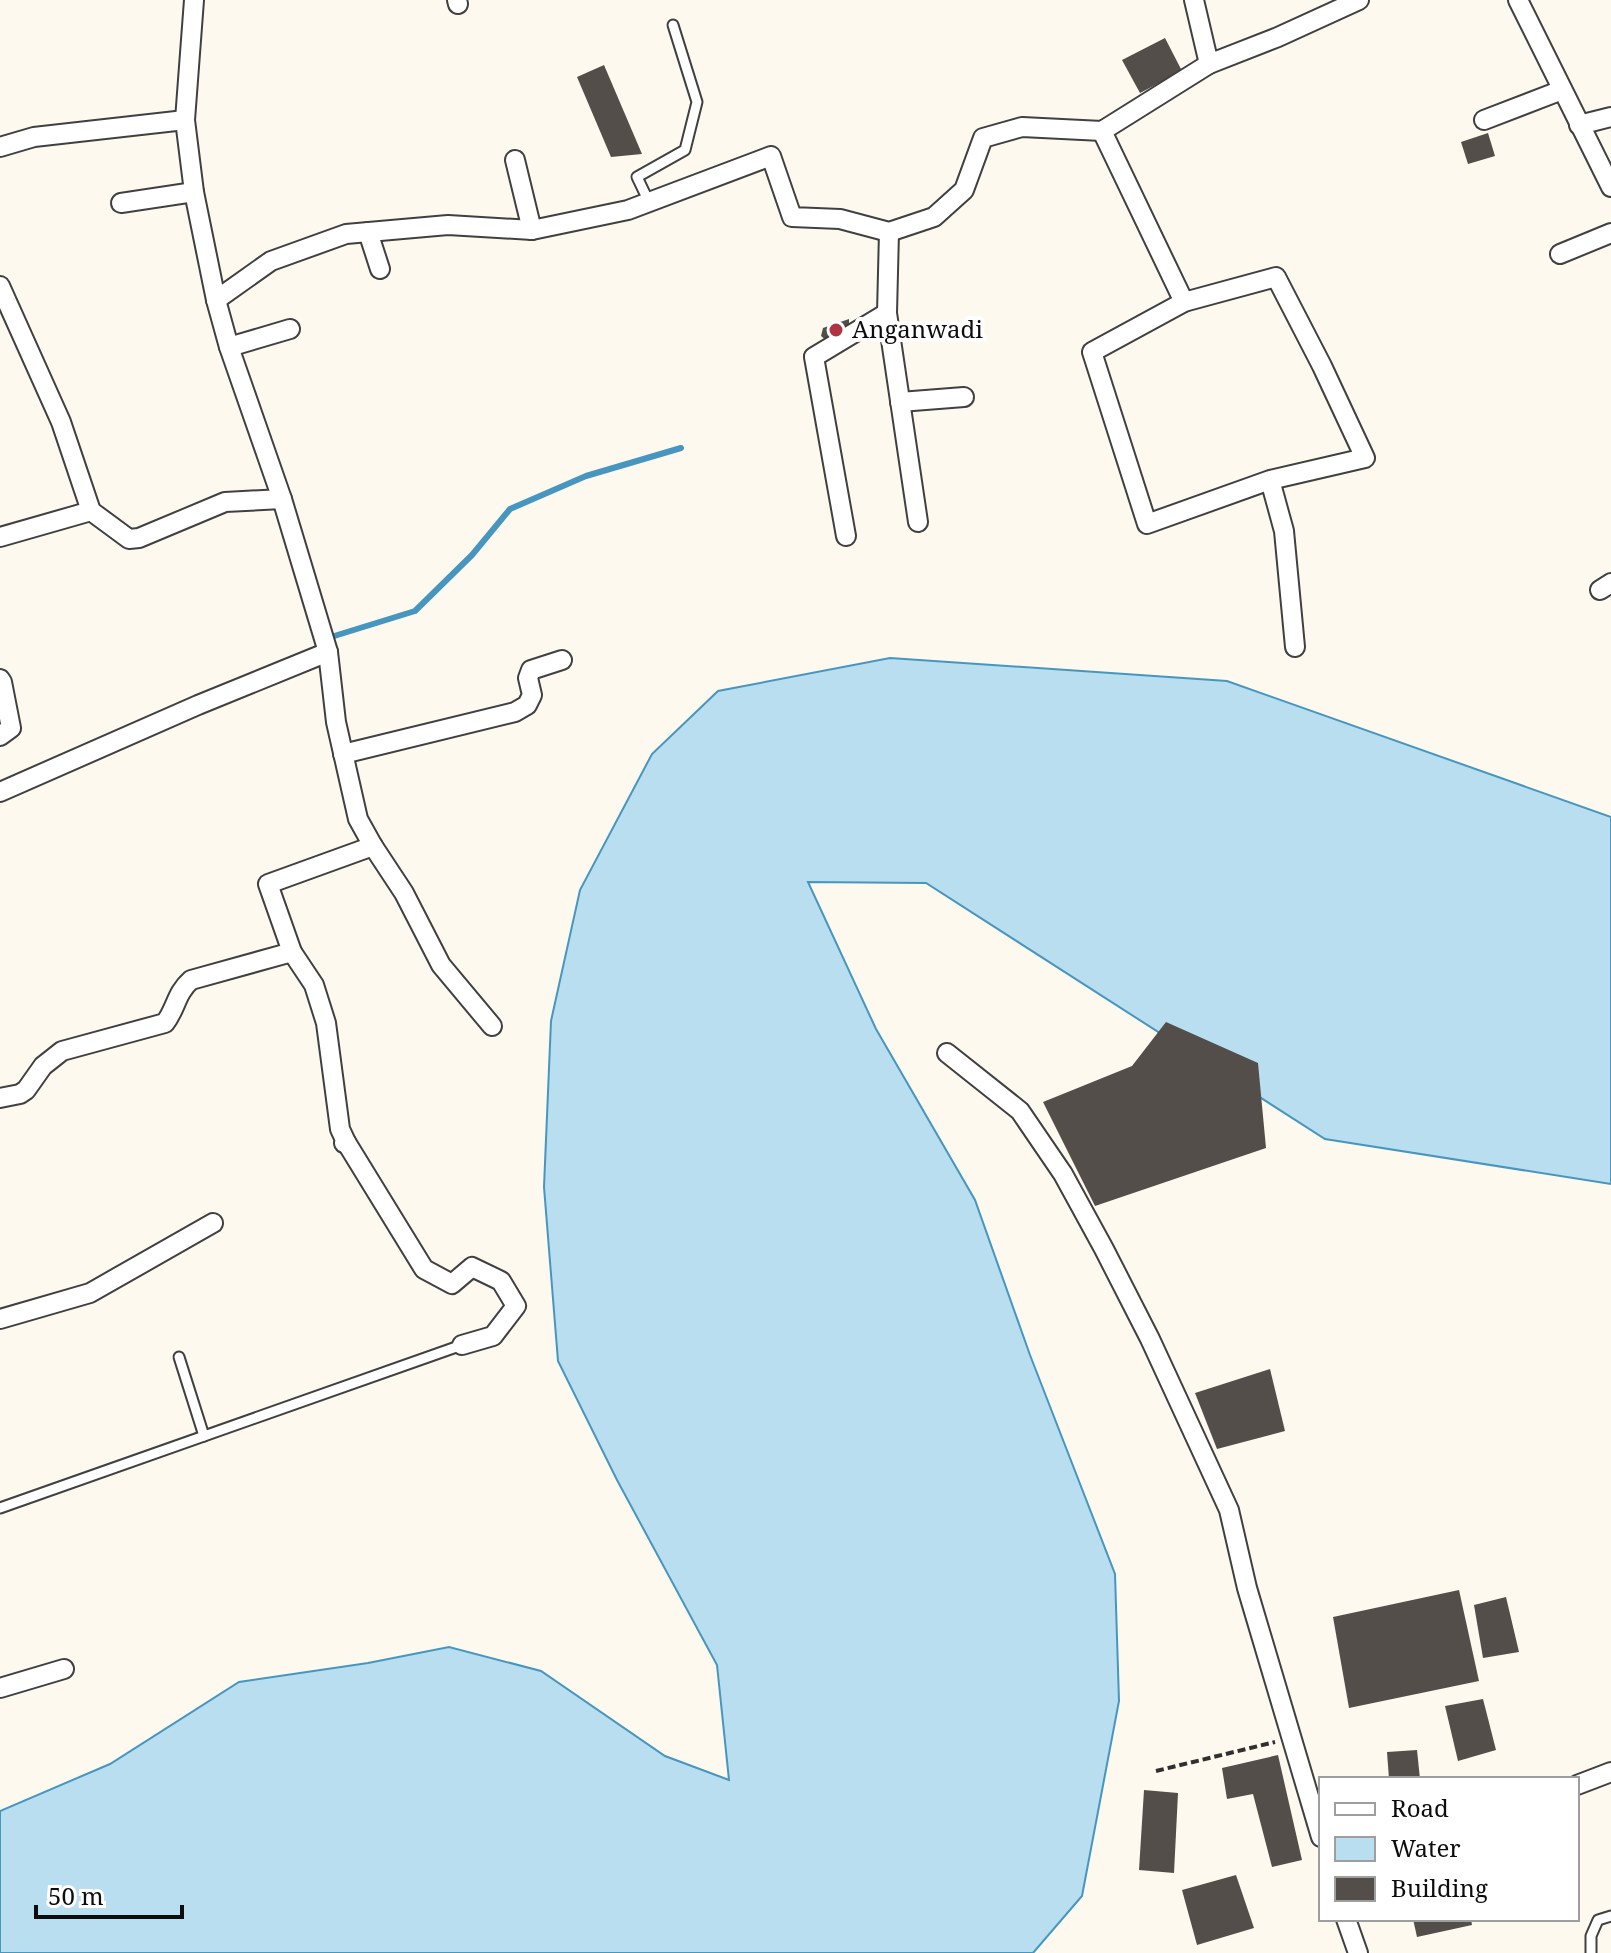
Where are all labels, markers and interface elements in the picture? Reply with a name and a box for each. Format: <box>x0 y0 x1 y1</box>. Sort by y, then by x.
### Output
place label: Anganwadi <box>852 312 983 345</box>
marker: Anganwadi <box>827 321 845 339</box>
legend <box>1319 1777 1579 1921</box>
text: Road <box>1391 1791 1449 1824</box>
text: Water <box>1391 1831 1461 1864</box>
scale bar <box>36 1869 182 1919</box>
text: Building <box>1391 1871 1488 1904</box>
text: 50 m <box>48 1879 104 1912</box>

